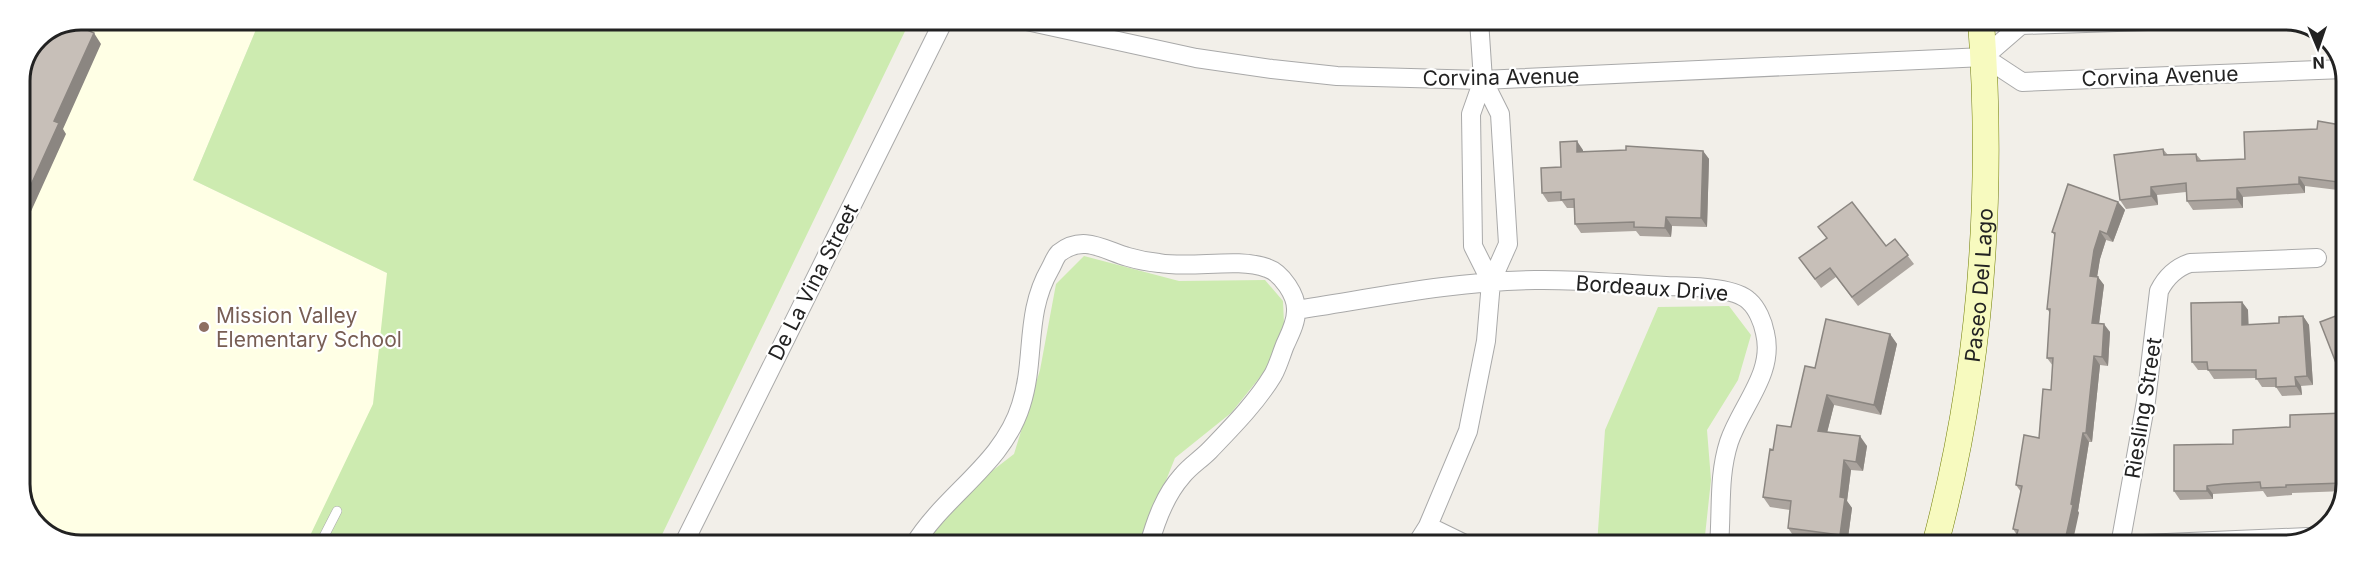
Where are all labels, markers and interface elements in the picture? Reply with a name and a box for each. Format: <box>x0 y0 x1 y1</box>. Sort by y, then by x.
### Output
north arrow <box>2288 18 2348 78</box>
text: N <box>2312 53 2325 73</box>
street label: Corvina Avenue <box>2081 61 2239 91</box>
street label: Corvina Avenue <box>1422 63 1580 91</box>
street label: De La Vina Street <box>763 200 863 364</box>
street label: Paseo Del Lago <box>1959 208 1997 364</box>
street label: Bordeaux Drive <box>1575 270 1729 306</box>
place label: Mission Valley Elementary School <box>216 303 402 352</box>
marker: Mission Valley Elementary School <box>197 320 211 334</box>
street label: Riesling Street <box>2120 336 2167 480</box>

